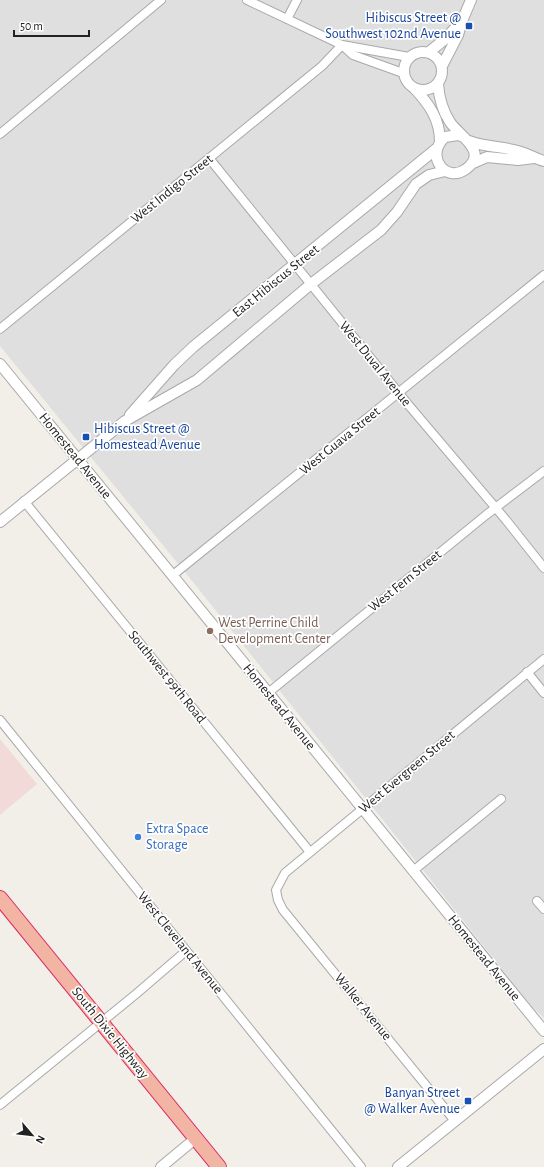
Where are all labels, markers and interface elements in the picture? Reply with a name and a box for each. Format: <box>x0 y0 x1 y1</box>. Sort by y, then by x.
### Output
place label: Hibiscus Street @ Southwest 102nd Avenue <box>325 11 461 41</box>
scale bar <box>14 12 89 38</box>
text: 50 m <box>20 20 43 32</box>
marker: Hibiscus Street @ Southwest 102nd Avenue <box>464 21 474 31</box>
street label: West Indigo Street <box>128 152 216 226</box>
street label: East Hibiscus Street <box>230 242 322 320</box>
street label: West Duval Avenue <box>337 319 413 409</box>
street label: West Guava Street <box>297 404 383 478</box>
street label: Homestead Avenue <box>36 410 114 502</box>
place label: Hibiscus Street @ Homestead Avenue <box>94 422 200 452</box>
marker: Hibiscus Street @ Homestead Avenue <box>81 432 91 442</box>
street label: West Fern Street <box>366 547 445 615</box>
place label: West Perrine Child Development Center <box>218 616 331 646</box>
marker: West Perrine Child Development Center <box>205 626 215 636</box>
street label: Southwest 99th Road <box>126 628 208 726</box>
street label: Homestead Avenue <box>240 661 318 753</box>
street label: West Evergreen Street <box>357 728 458 816</box>
place label: Extra Space Storage <box>146 822 209 852</box>
marker: Extra Space Storage <box>133 832 143 842</box>
street label: West Cleveland Avenue <box>135 889 225 997</box>
street label: Homestead Avenue <box>445 912 523 1004</box>
street label: Walker Avenue <box>332 971 394 1043</box>
street label: South Dixie Highway <box>69 985 151 1081</box>
place label: Banyan Street @ Walker Avenue <box>364 1086 461 1116</box>
marker: Banyan Street @ Walker Avenue <box>463 1096 473 1106</box>
north arrow <box>12 1115 52 1155</box>
text: N <box>34 1133 47 1145</box>

